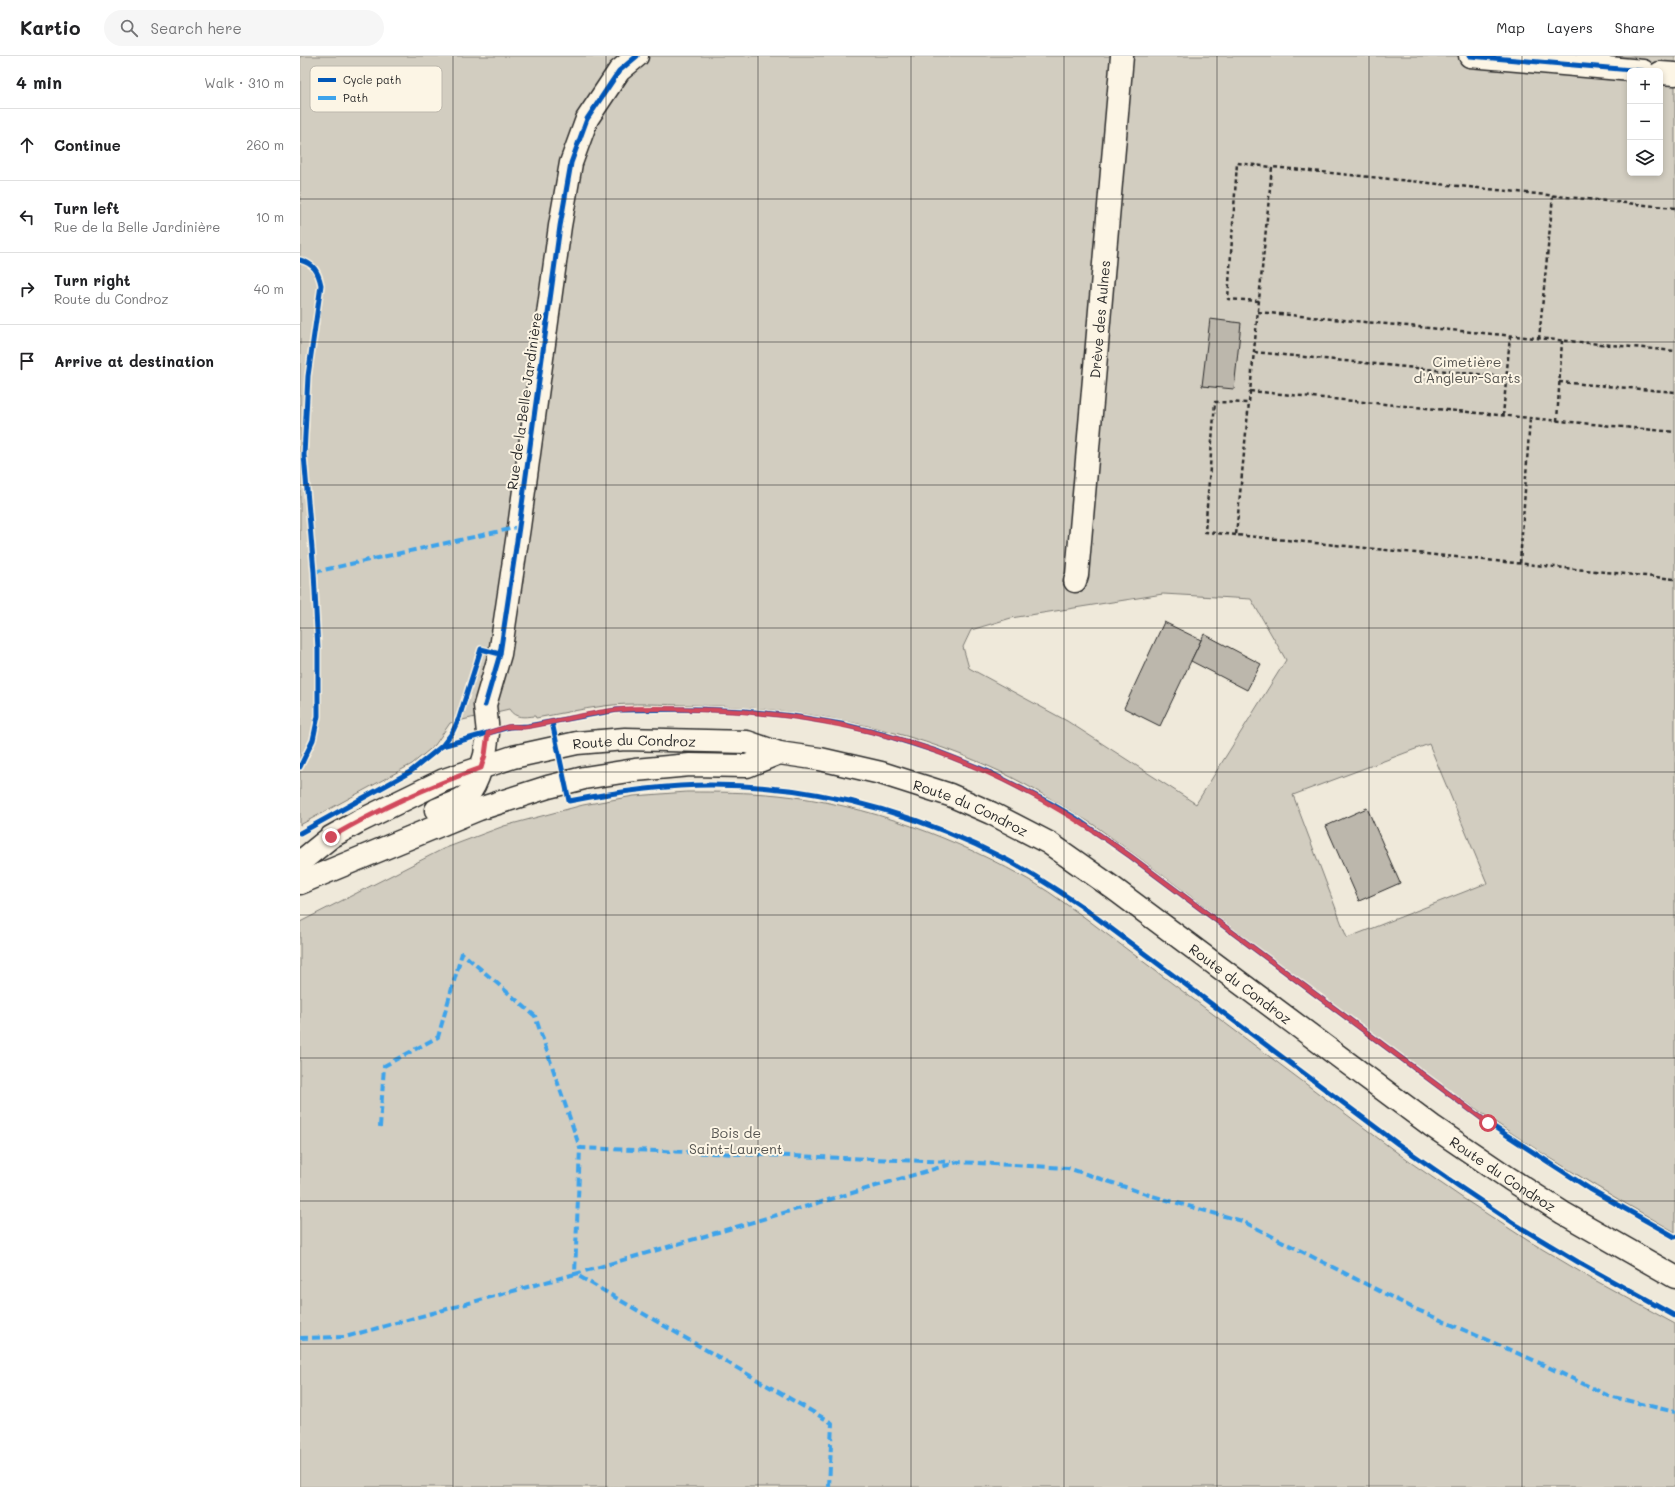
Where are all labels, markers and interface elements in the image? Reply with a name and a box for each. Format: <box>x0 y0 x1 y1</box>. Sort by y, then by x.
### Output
search box <box>104 10 384 46</box>
text: Kartio <box>20 15 80 40</box>
icon: search <box>118 17 140 39</box>
text: Search here <box>150 18 242 38</box>
text: Map <box>1496 18 1525 37</box>
text: Layers <box>1547 18 1593 37</box>
text: Share <box>1615 18 1655 37</box>
legend <box>310 66 442 112</box>
map controls <box>1627 68 1663 176</box>
button: + <box>1627 68 1663 104</box>
text: 4 min <box>16 71 62 93</box>
text: Cycle path <box>343 72 401 87</box>
text: Walk · 310 m <box>204 74 284 91</box>
text: Path <box>343 90 368 105</box>
button: − <box>1627 104 1663 140</box>
icon: ahead <box>16 134 38 156</box>
text: Continue <box>54 135 121 155</box>
text: 260 m <box>246 136 284 153</box>
button: layers <box>1627 140 1663 176</box>
text: Turn left <box>54 198 119 218</box>
icon: left <box>16 206 38 228</box>
text: 10 m <box>256 208 284 225</box>
text: Rue de la Belle Jardinière <box>54 218 220 235</box>
street label: Drève des Aulnes <box>1085 259 1114 379</box>
text: Turn right <box>54 270 131 290</box>
icon: right <box>16 278 38 300</box>
text: 40 m <box>254 280 284 297</box>
text: Route du Condroz <box>54 290 169 307</box>
street label: Rue de la Belle Jardinière <box>502 311 546 491</box>
icon: arrive <box>16 350 38 372</box>
text: Arrive at destination <box>54 351 214 371</box>
park label: Cimetière d'Angleur-Sarts <box>1414 352 1520 387</box>
street label: Route du Condroz <box>572 729 696 753</box>
street label: Route du Condroz <box>911 774 1032 840</box>
route end <box>322 828 340 846</box>
street label: Route du Condroz <box>1186 939 1296 1028</box>
route start <box>1479 1114 1497 1132</box>
park label: Bois de Saint-Laurent <box>689 1123 783 1158</box>
street label: Route du Condroz <box>1446 1132 1560 1216</box>

